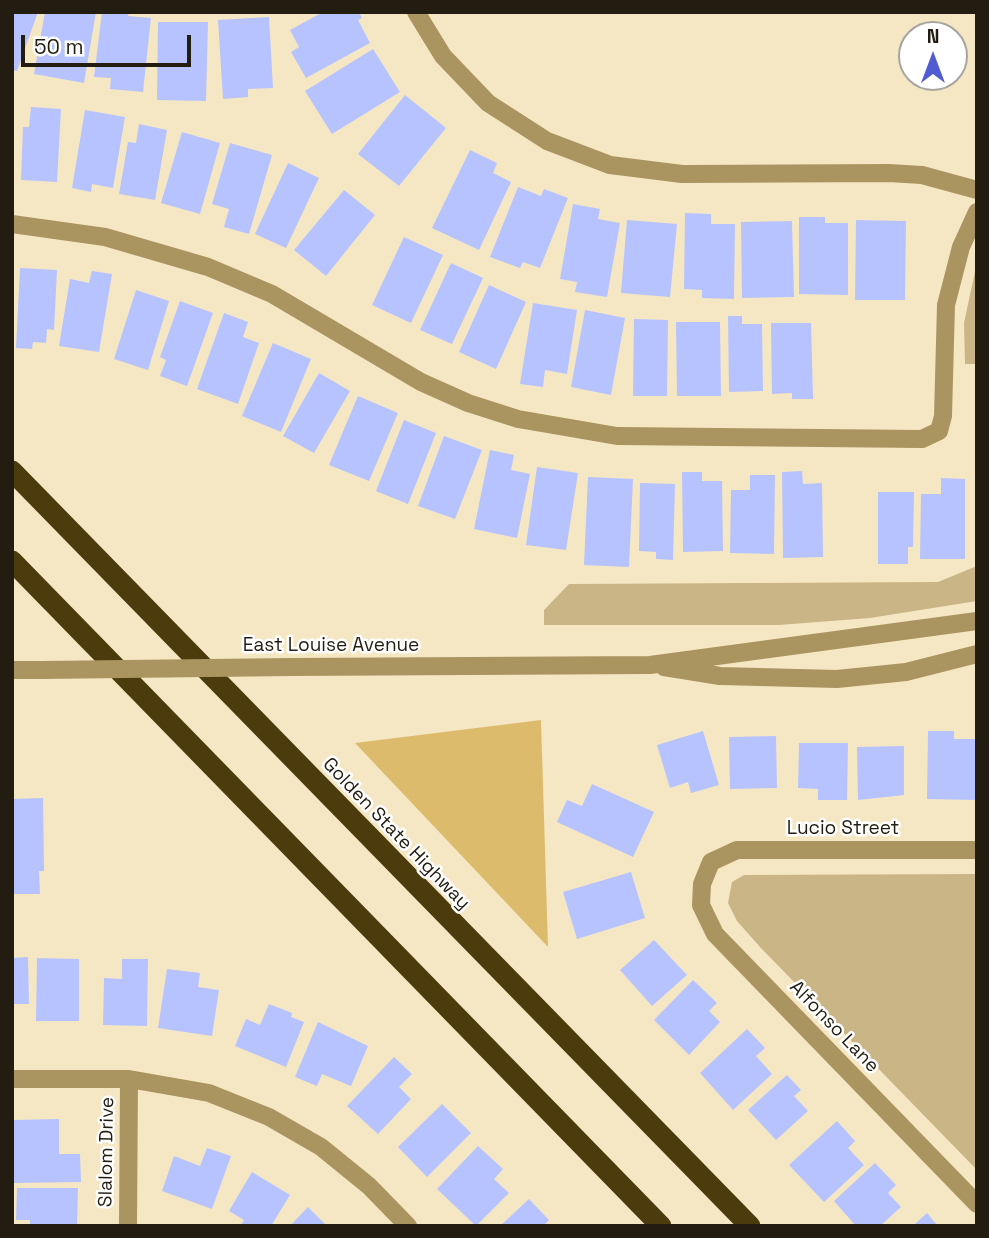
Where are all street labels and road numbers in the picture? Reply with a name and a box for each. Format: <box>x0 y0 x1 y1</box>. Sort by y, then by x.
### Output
street label: East Louise Avenue <box>243 635 419 657</box>
street label: Golden State Highway <box>318 753 474 915</box>
street label: Lucio Street <box>787 818 899 840</box>
street label: Alfonso Lane <box>785 976 883 1078</box>
street label: Slalom Drive <box>95 1097 119 1207</box>

